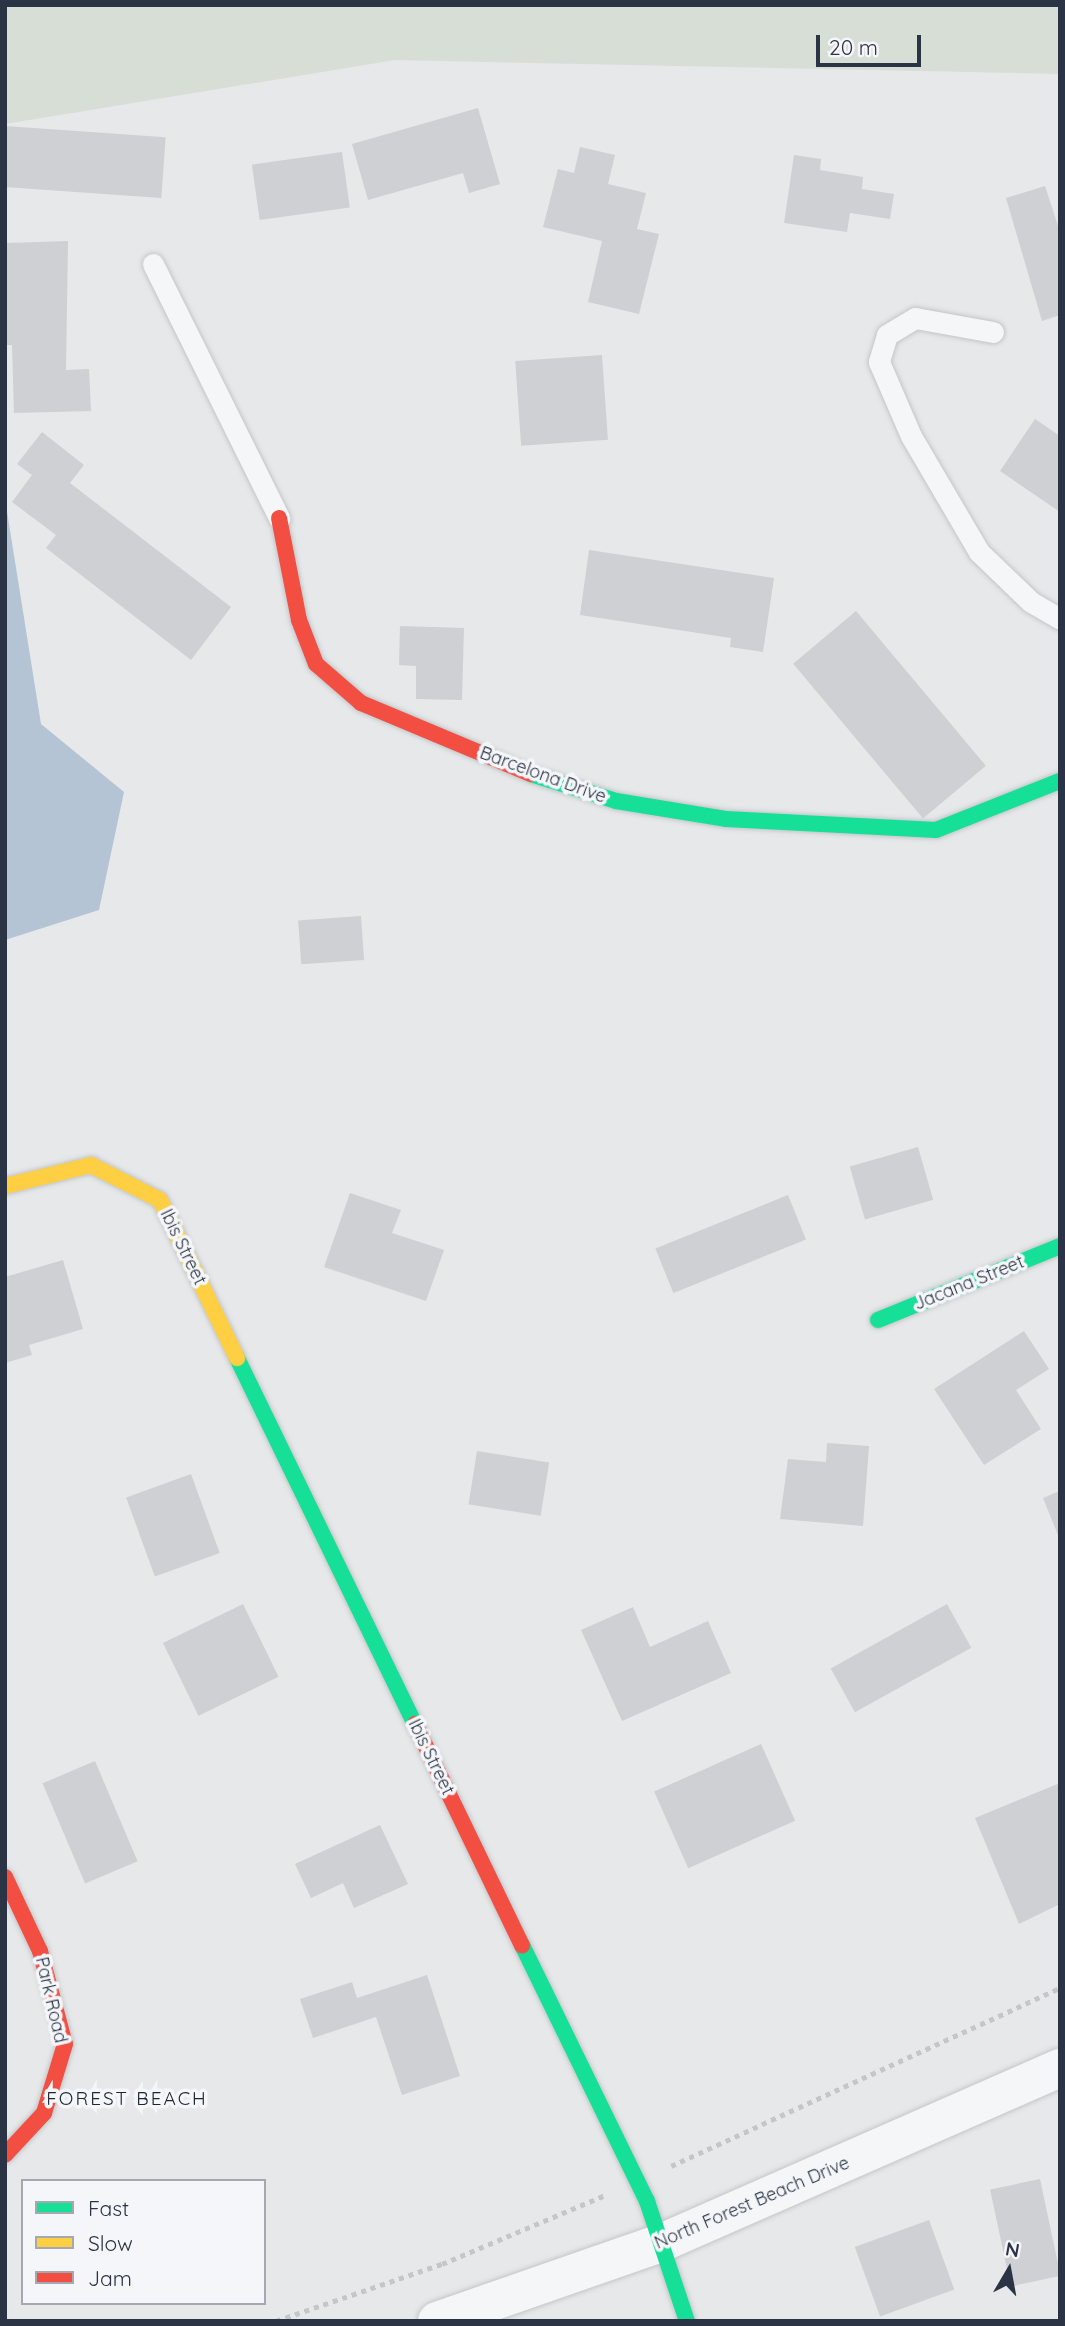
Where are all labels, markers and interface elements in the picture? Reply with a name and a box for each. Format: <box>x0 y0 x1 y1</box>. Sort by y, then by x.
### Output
scale bar <box>820 21 925 65</box>
text: 20 m <box>829 34 878 60</box>
street label: Barcelona Drive <box>477 742 609 808</box>
street label: Ibis Street <box>155 1206 211 1288</box>
street label: Jacana Street <box>911 1251 1027 1315</box>
street label: Ibis Street <box>403 1716 459 1798</box>
street label: Park Road <box>31 1955 71 2045</box>
district label: FOREST BEACH <box>48 2088 206 2110</box>
street label: North Forest Beach Drive <box>651 2152 853 2254</box>
legend <box>21 2179 266 2305</box>
text: Fast <box>88 2195 129 2221</box>
text: Slow <box>88 2230 133 2256</box>
north arrow <box>974 2235 1044 2305</box>
text: N <box>1004 2236 1022 2262</box>
text: Jam <box>88 2265 132 2291</box>

